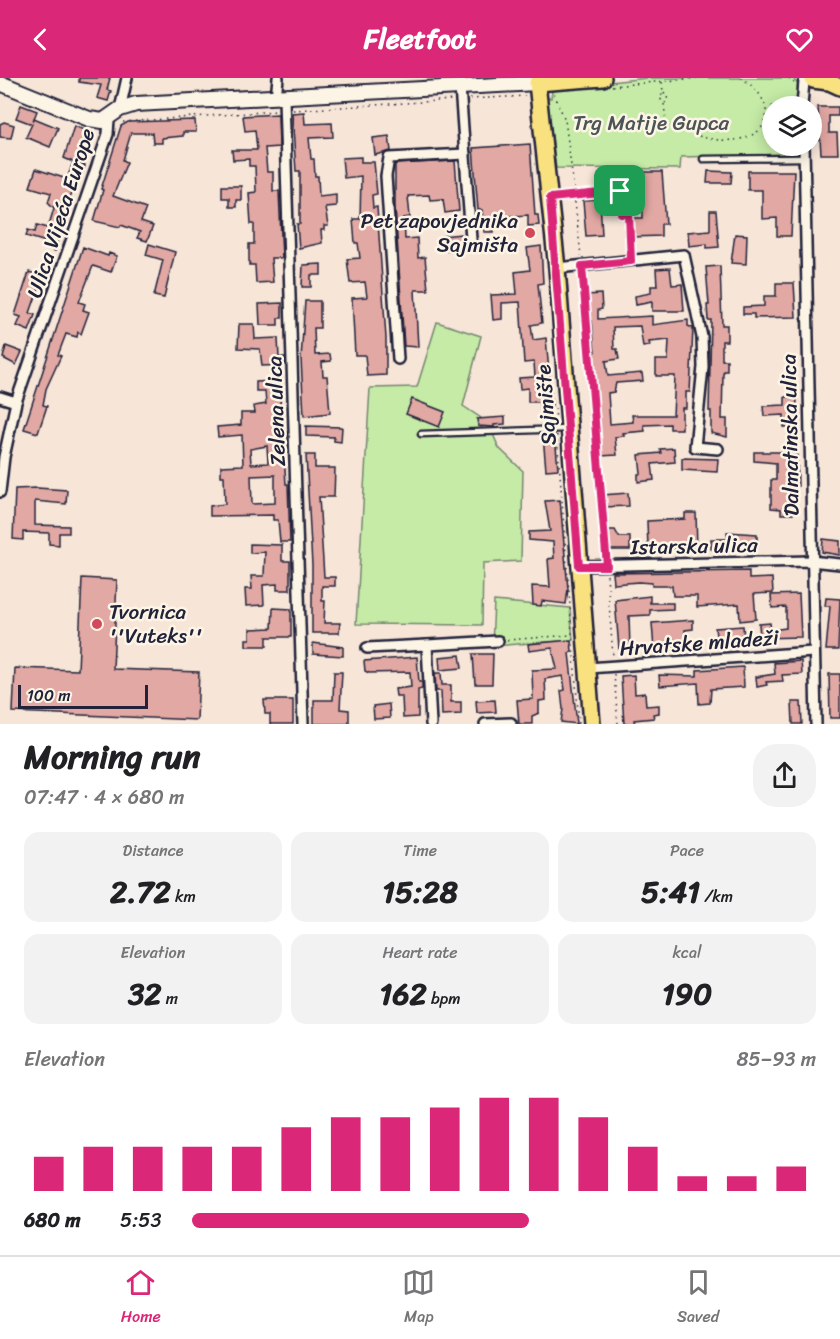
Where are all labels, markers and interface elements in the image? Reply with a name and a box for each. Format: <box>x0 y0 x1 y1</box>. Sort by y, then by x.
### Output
text: Fleetfoot <box>364 15 476 63</box>
icon: back <box>24 23 57 56</box>
icon: heart <box>783 23 816 56</box>
map controls <box>762 96 822 156</box>
button: layers <box>762 96 822 156</box>
park label: Trg Matije Gupca <box>573 104 729 142</box>
street label: Ulica Vijeća Europe <box>16 123 106 303</box>
pin <box>594 165 645 216</box>
icon: arrive <box>603 174 636 207</box>
place label: Pet zapovjednika Sajmišta <box>361 202 518 264</box>
marker: Pet zapovjednika Sajmišta <box>523 226 537 240</box>
street label: Dalmatinska ulica <box>770 353 810 516</box>
street label: Zelena ulica <box>255 355 297 467</box>
street label: Sajmište <box>524 363 568 447</box>
street label: Istarska ulica <box>629 526 758 566</box>
place label: Tvornica ''Vuteks'' <box>109 593 203 655</box>
marker: Tvornica ''Vuteks'' <box>90 617 104 631</box>
street label: Hrvatske mladeži <box>618 618 781 668</box>
text: 100 m <box>27 681 71 710</box>
scale bar <box>18 682 148 710</box>
text: Morning run <box>24 728 200 786</box>
button: share <box>753 744 816 807</box>
text: 07:47 · 4 × 680 m <box>24 780 184 815</box>
text: Distance <box>123 836 183 865</box>
text: Time <box>403 836 437 865</box>
text: Pace <box>670 836 704 865</box>
text: 2.72 <box>110 865 171 919</box>
text: 15:28 <box>382 865 458 919</box>
text: 5:41 <box>641 865 700 919</box>
text: km <box>171 882 196 911</box>
text: /km <box>700 882 733 911</box>
text: Elevation <box>121 938 185 967</box>
text: Heart rate <box>382 938 458 967</box>
text: kcal <box>672 938 702 967</box>
text: 32 <box>128 967 162 1021</box>
text: 162 <box>380 967 427 1021</box>
text: 190 <box>662 967 712 1021</box>
text: m <box>162 984 178 1013</box>
text: bpm <box>427 984 460 1013</box>
text: Elevation <box>24 1042 105 1077</box>
text: 85–93 m <box>737 1042 816 1077</box>
text: 680 m <box>24 1203 81 1238</box>
text: 5:53 <box>120 1203 161 1238</box>
tab: Home <box>121 1266 161 1331</box>
tab: Map <box>402 1266 435 1331</box>
tab: Saved <box>677 1266 719 1331</box>

